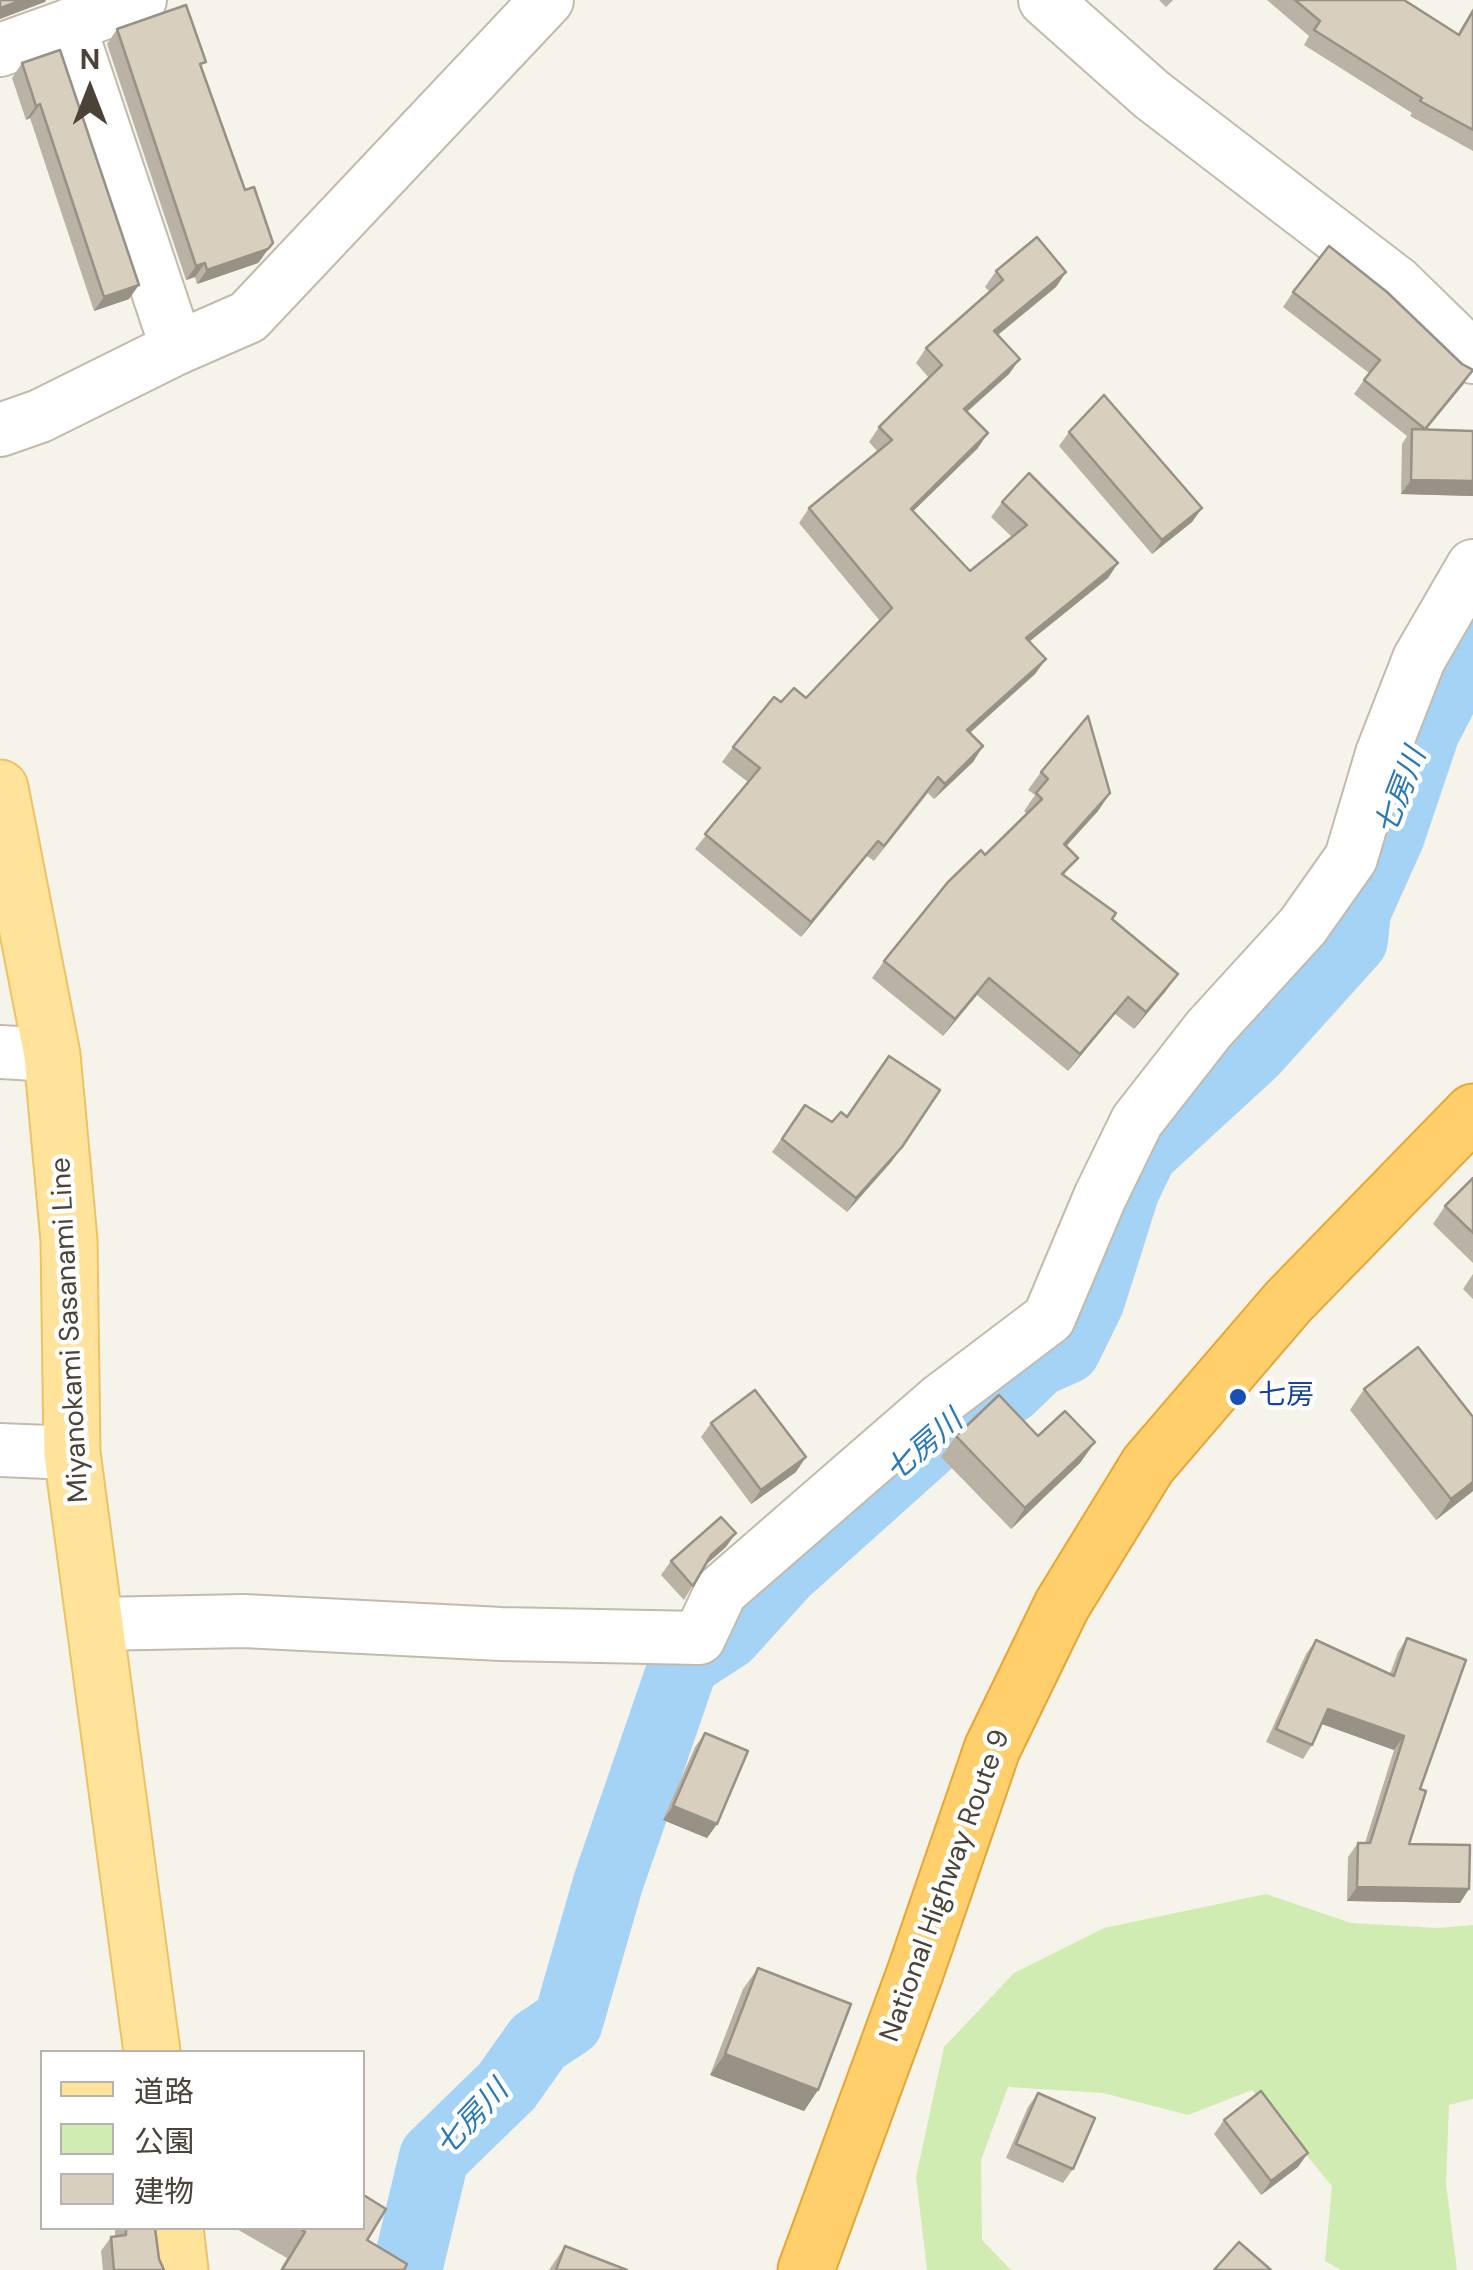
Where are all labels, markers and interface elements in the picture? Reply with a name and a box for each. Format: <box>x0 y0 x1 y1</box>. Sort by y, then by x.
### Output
north arrow <box>40 40 140 140</box>
text: N <box>80 41 100 78</box>
water label: 七房川 <box>1369 744 1435 840</box>
street label: Miyanokami Sasanami Line <box>45 1156 97 1504</box>
place label: 七房 <box>1258 1380 1314 1414</box>
marker: 七房 <box>1227 1386 1249 1408</box>
water label: 七房川 <box>879 1404 971 1490</box>
street label: National Highway Route 9 <box>874 1725 1018 2047</box>
legend <box>40 2050 365 2230</box>
text: 道路 <box>134 2072 194 2111</box>
water label: 七房川 <box>429 2074 517 2164</box>
text: 公園 <box>134 2122 194 2161</box>
text: 建物 <box>134 2172 194 2211</box>

